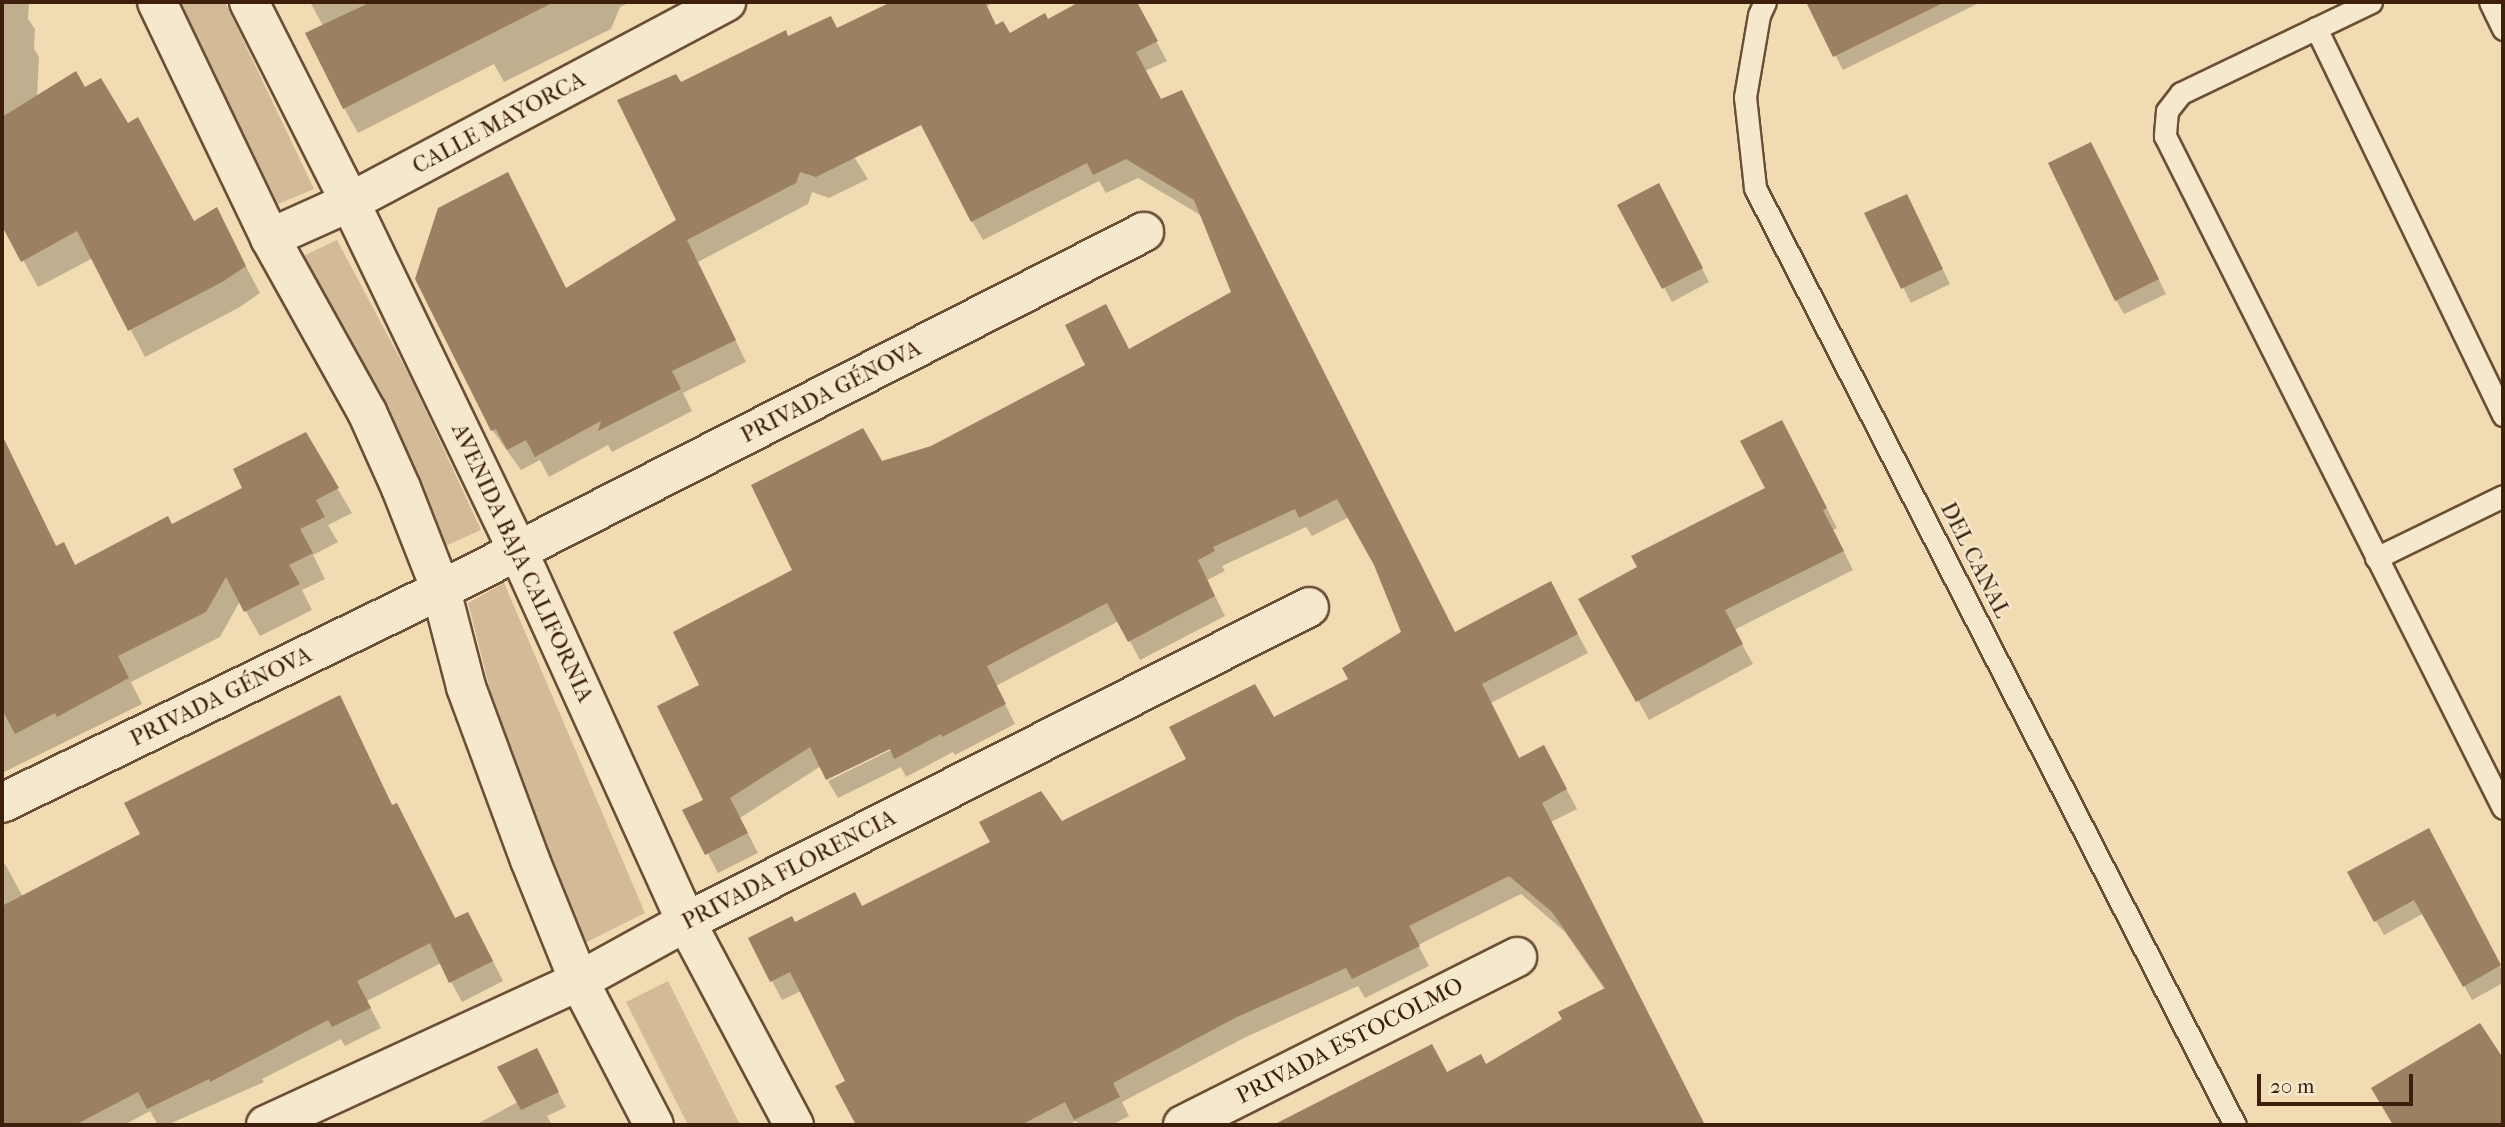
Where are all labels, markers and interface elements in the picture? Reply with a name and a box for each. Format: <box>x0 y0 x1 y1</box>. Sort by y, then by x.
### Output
street label: CALLE MAYORCA <box>408 66 590 180</box>
street label: PRIVADA GÉNOVA <box>736 335 926 449</box>
street label: AVENIDA BAJA CALIFORNIA <box>445 419 599 707</box>
street label: DEL CANAL <box>1934 497 2016 623</box>
street label: PRIVADA GÉNOVA <box>126 641 316 753</box>
street label: PRIVADA FLORENCIA <box>677 804 901 936</box>
street label: PRIVADA ESTOCOLMO <box>1232 972 1468 1110</box>
scale bar <box>2260 1060 2416 1104</box>
text: 20 m <box>2270 1074 2314 1098</box>

